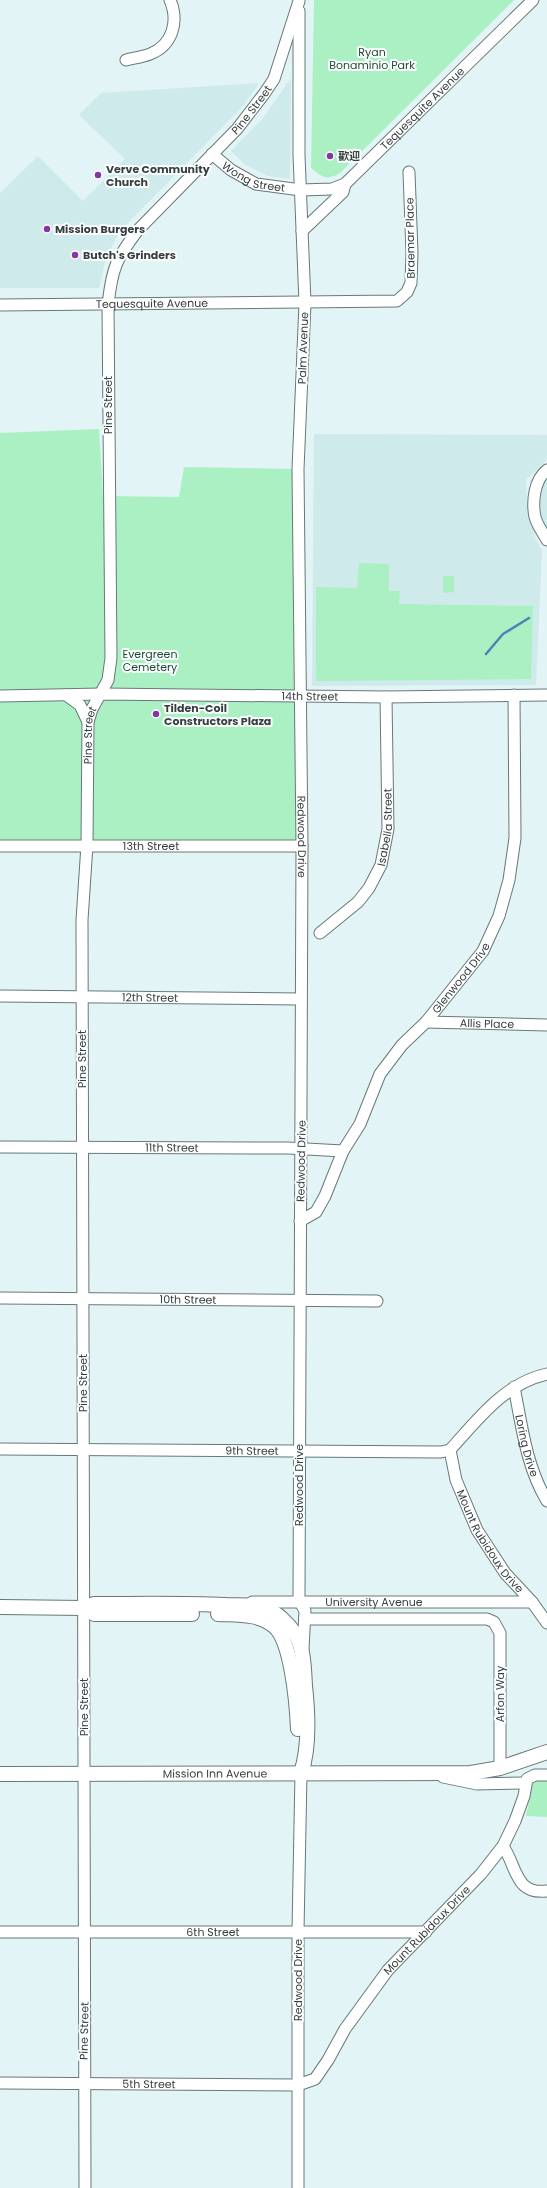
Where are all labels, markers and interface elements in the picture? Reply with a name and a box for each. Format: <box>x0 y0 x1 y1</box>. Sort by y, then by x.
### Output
park label: Ryan Bonaminio Park <box>329 44 415 73</box>
street label: Tequesquite Avenue <box>377 63 468 153</box>
street label: Pine Street <box>228 82 276 138</box>
place label: 歡迎 <box>338 148 360 164</box>
marker: 歡迎 <box>325 151 335 161</box>
street label: Wong Street <box>219 158 286 196</box>
place label: Verve Community Church <box>106 161 210 190</box>
marker: Verve Community Church <box>93 170 103 180</box>
street label: Braemar Place <box>401 197 419 279</box>
place label: Mission Burgers <box>55 221 145 237</box>
marker: Mission Burgers <box>42 224 52 234</box>
place label: Butch's Grinders <box>83 247 176 263</box>
marker: Butch's Grinders <box>70 250 80 260</box>
street label: Tequesquite Avenue <box>96 295 208 312</box>
street label: Palm Avenue <box>294 312 312 384</box>
street label: Pine Street <box>100 376 116 434</box>
park label: Evergreen Cemetery <box>123 646 178 675</box>
street label: 14th Street <box>282 688 338 704</box>
place label: Tilden-Coil Constructors Plaza <box>164 700 271 729</box>
street label: Pine Street <box>80 703 100 764</box>
marker: Tilden-Coil Constructors Plaza <box>151 709 161 719</box>
street label: Isabella Street <box>373 788 396 867</box>
street label: Redwood Drive <box>293 796 310 878</box>
street label: 13th Street <box>123 838 179 854</box>
street label: Glenwood Drive <box>428 940 494 1017</box>
street label: 12th Street <box>122 989 178 1006</box>
street label: Allis Place <box>460 1015 514 1032</box>
street label: Pine Street <box>74 1030 90 1088</box>
street label: Redwood Drive <box>292 1120 310 1202</box>
street label: 11th Street <box>145 1140 199 1156</box>
street label: 10th Street <box>160 1291 216 1308</box>
street label: Pine Street <box>75 1354 91 1412</box>
street label: Loring Drive <box>511 1413 543 1479</box>
street label: 9th Street <box>225 1443 279 1459</box>
street label: Redwood Drive <box>291 1444 307 1526</box>
street label: Mount Rubidoux Drive <box>453 1487 528 1596</box>
street label: University Avenue <box>325 1594 423 1610</box>
street label: Arfon Way <box>492 1665 508 1722</box>
street label: Pine Street <box>76 1678 92 1736</box>
street label: Mission Inn Avenue <box>163 1765 267 1782</box>
street label: Mount Rubidoux Drive <box>380 1882 474 1978</box>
street label: 6th Street <box>186 1924 240 1940</box>
street label: Redwood Drive <box>290 1939 306 2021</box>
street label: Pine Street <box>75 2002 93 2060</box>
street label: 5th Street <box>122 2076 176 2092</box>

